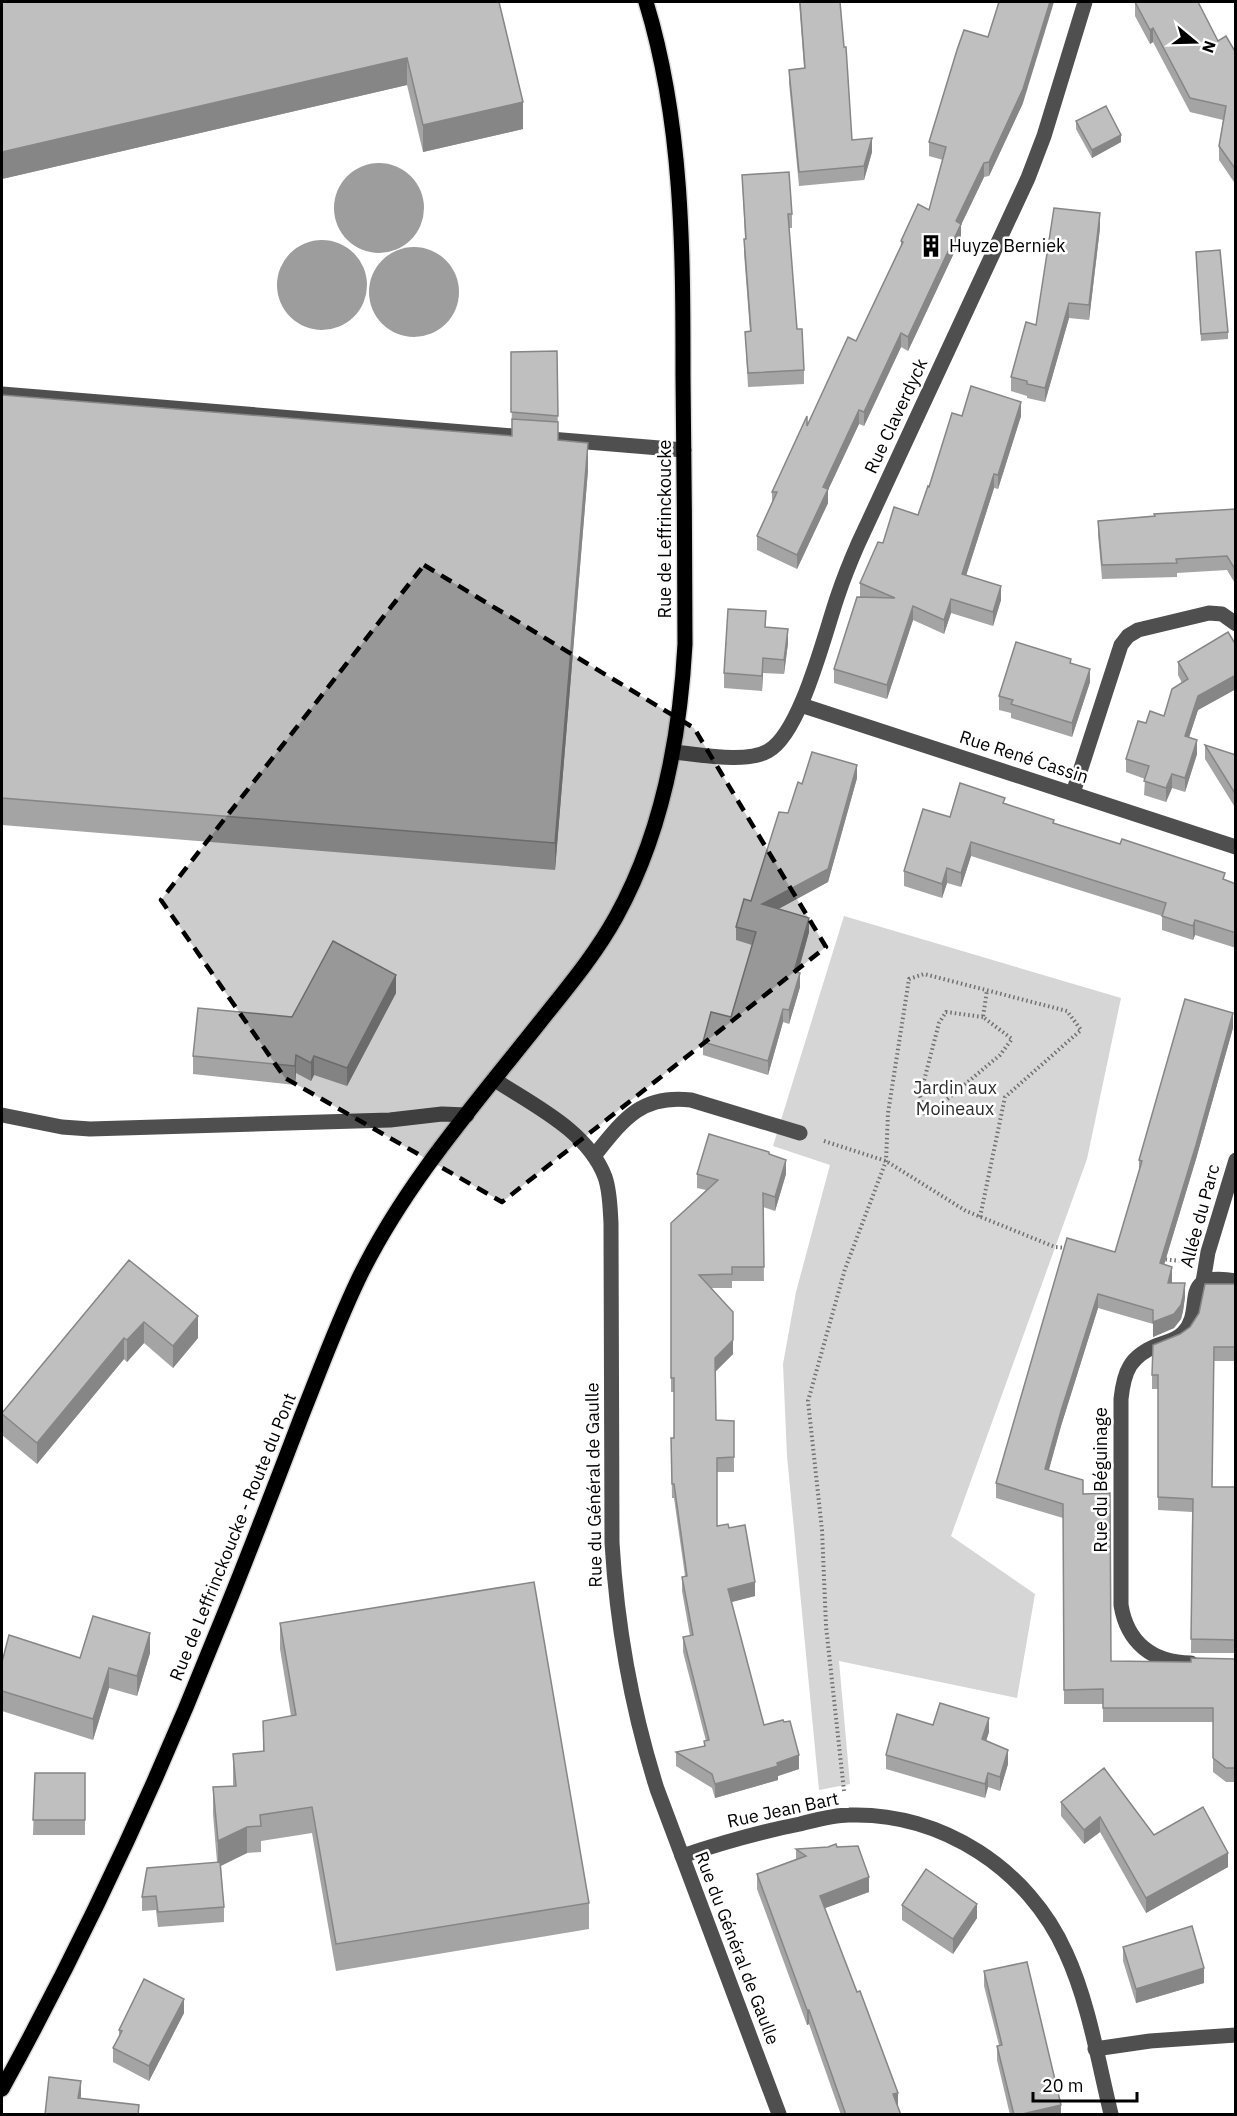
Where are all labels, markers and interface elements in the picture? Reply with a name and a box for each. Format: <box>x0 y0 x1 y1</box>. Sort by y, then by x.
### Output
north arrow <box>1165 12 1225 72</box>
text: N <box>1198 38 1221 56</box>
building icon: Huyze Berniek <box>918 233 944 259</box>
place label: Huyze Berniek <box>949 234 1066 257</box>
street label: Rue Claverdyck <box>859 354 932 477</box>
street label: Rue de Leffrinckoucke <box>653 439 676 618</box>
street label: Rue René Cassin <box>957 725 1092 788</box>
park label: Jardin aux Moineaux <box>913 1076 997 1120</box>
street label: Allée du Parc <box>1175 1162 1224 1270</box>
street label: Rue du Général de Gaulle <box>580 1382 607 1588</box>
street label: Rue de Leffrinckoucke - Route du Pont <box>164 1389 301 1684</box>
street label: Rue du Béguinage <box>1089 1407 1112 1553</box>
street label: Rue Jean Bart <box>725 1786 841 1833</box>
street label: Rue du Général de Gaulle <box>690 1848 785 2048</box>
scale bar <box>1033 2065 1136 2103</box>
text: 20 m <box>1042 2074 1084 2097</box>

